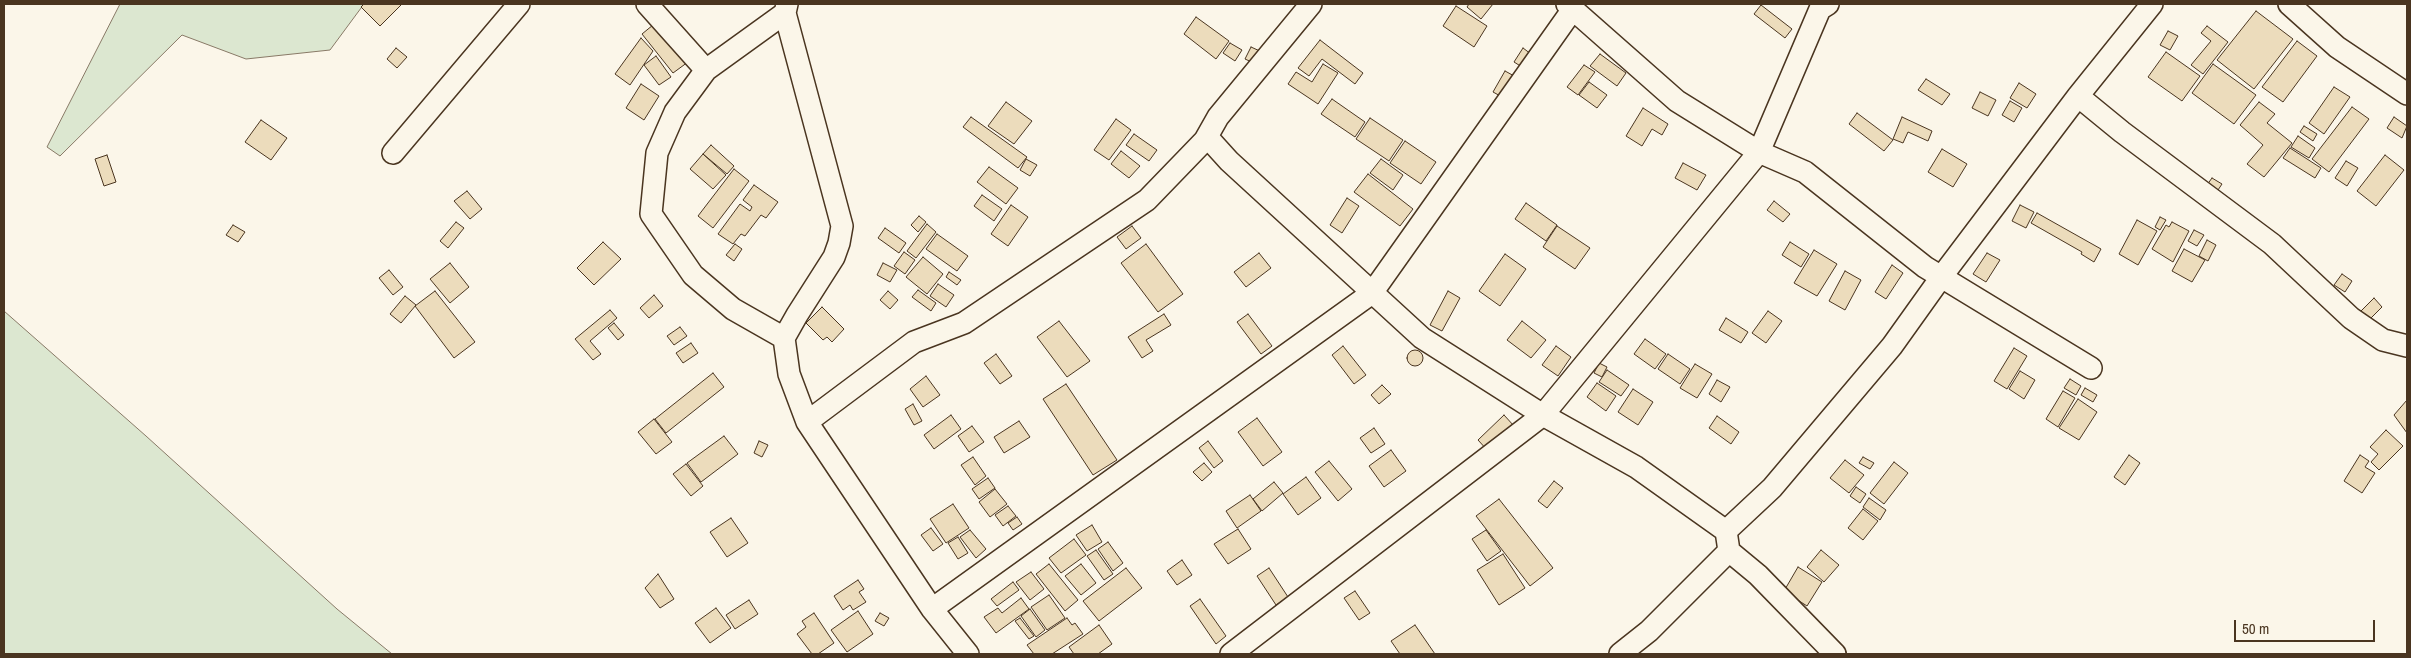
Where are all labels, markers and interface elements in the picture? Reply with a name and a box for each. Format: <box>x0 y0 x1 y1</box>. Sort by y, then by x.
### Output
scale bar <box>2236 610 2377 642</box>
text: 50 m <box>2242 618 2269 639</box>

